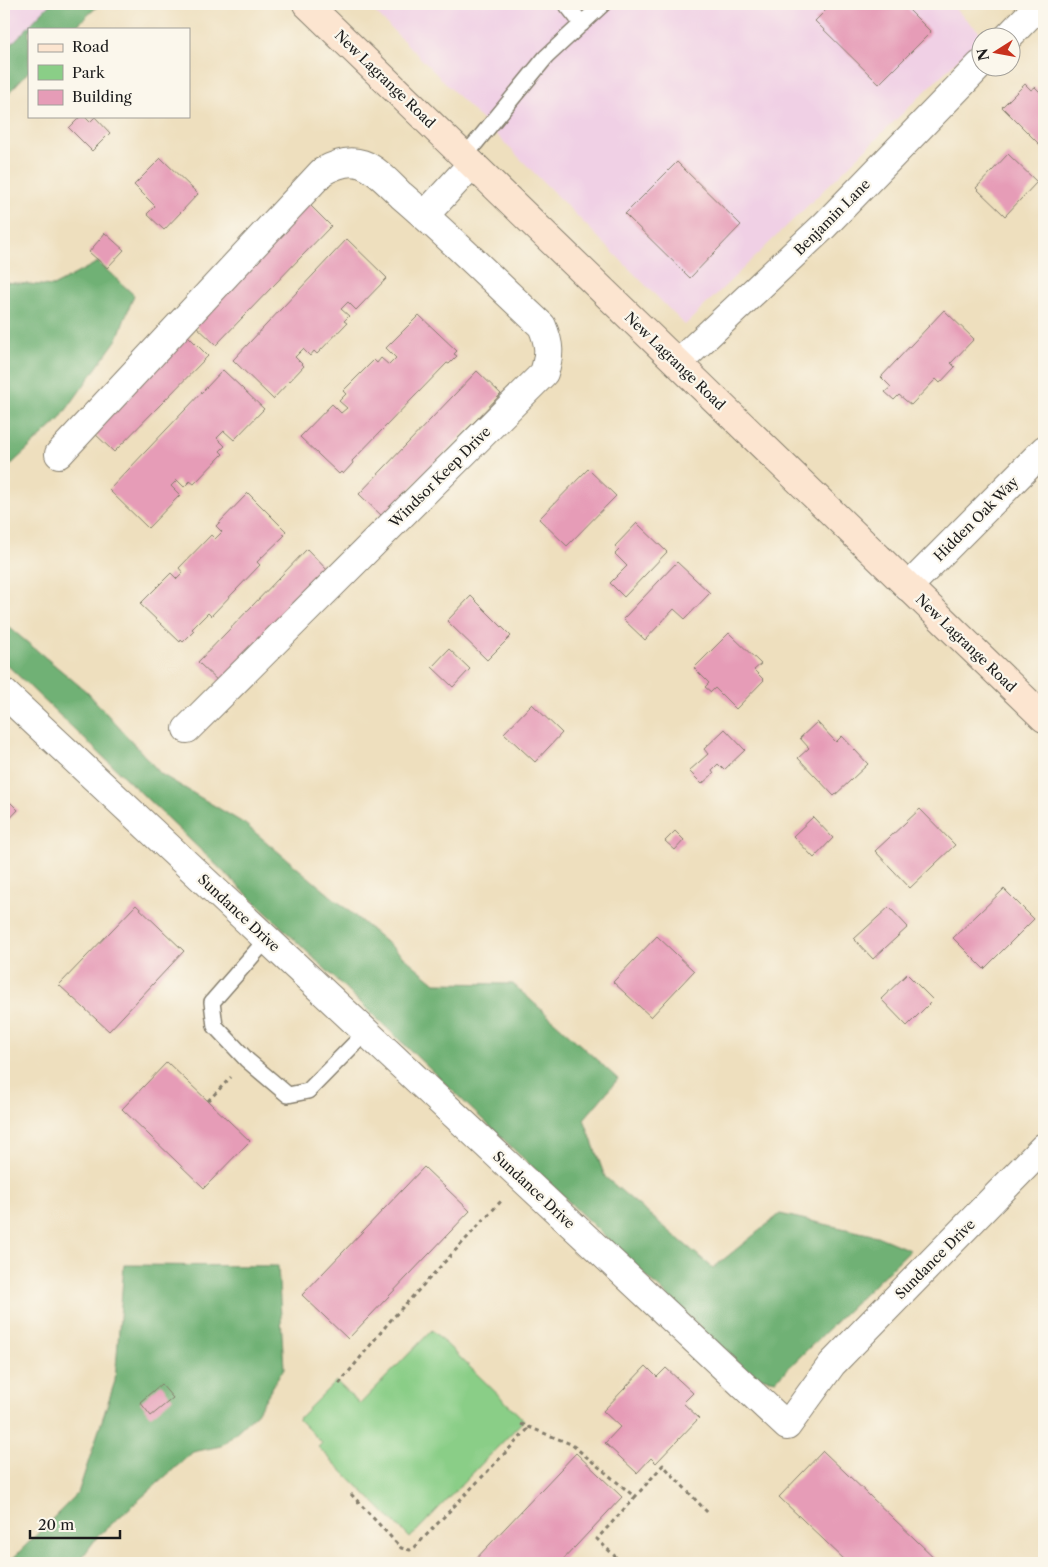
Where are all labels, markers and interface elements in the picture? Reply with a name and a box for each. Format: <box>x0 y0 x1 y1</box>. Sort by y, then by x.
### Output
street label: New Lagrange Road <box>331 26 439 132</box>
legend <box>28 28 190 118</box>
north arrow <box>970 28 1020 78</box>
text: Road <box>72 37 109 56</box>
text: N <box>973 47 993 62</box>
text: Park <box>72 63 106 82</box>
text: Building <box>72 87 132 106</box>
street label: Benjamin Lane <box>790 175 874 259</box>
street label: New Lagrange Road <box>621 308 729 414</box>
street label: Windsor Keep Drive <box>385 422 495 532</box>
street label: Hidden Oak Way <box>930 473 1022 565</box>
street label: New Lagrange Road <box>912 590 1020 696</box>
street label: Sundance Drive <box>194 870 284 956</box>
street label: Sundance Drive <box>489 1147 579 1233</box>
street label: Sundance Drive <box>891 1215 979 1303</box>
scale bar <box>30 1507 120 1539</box>
text: 20 m <box>38 1515 74 1534</box>

